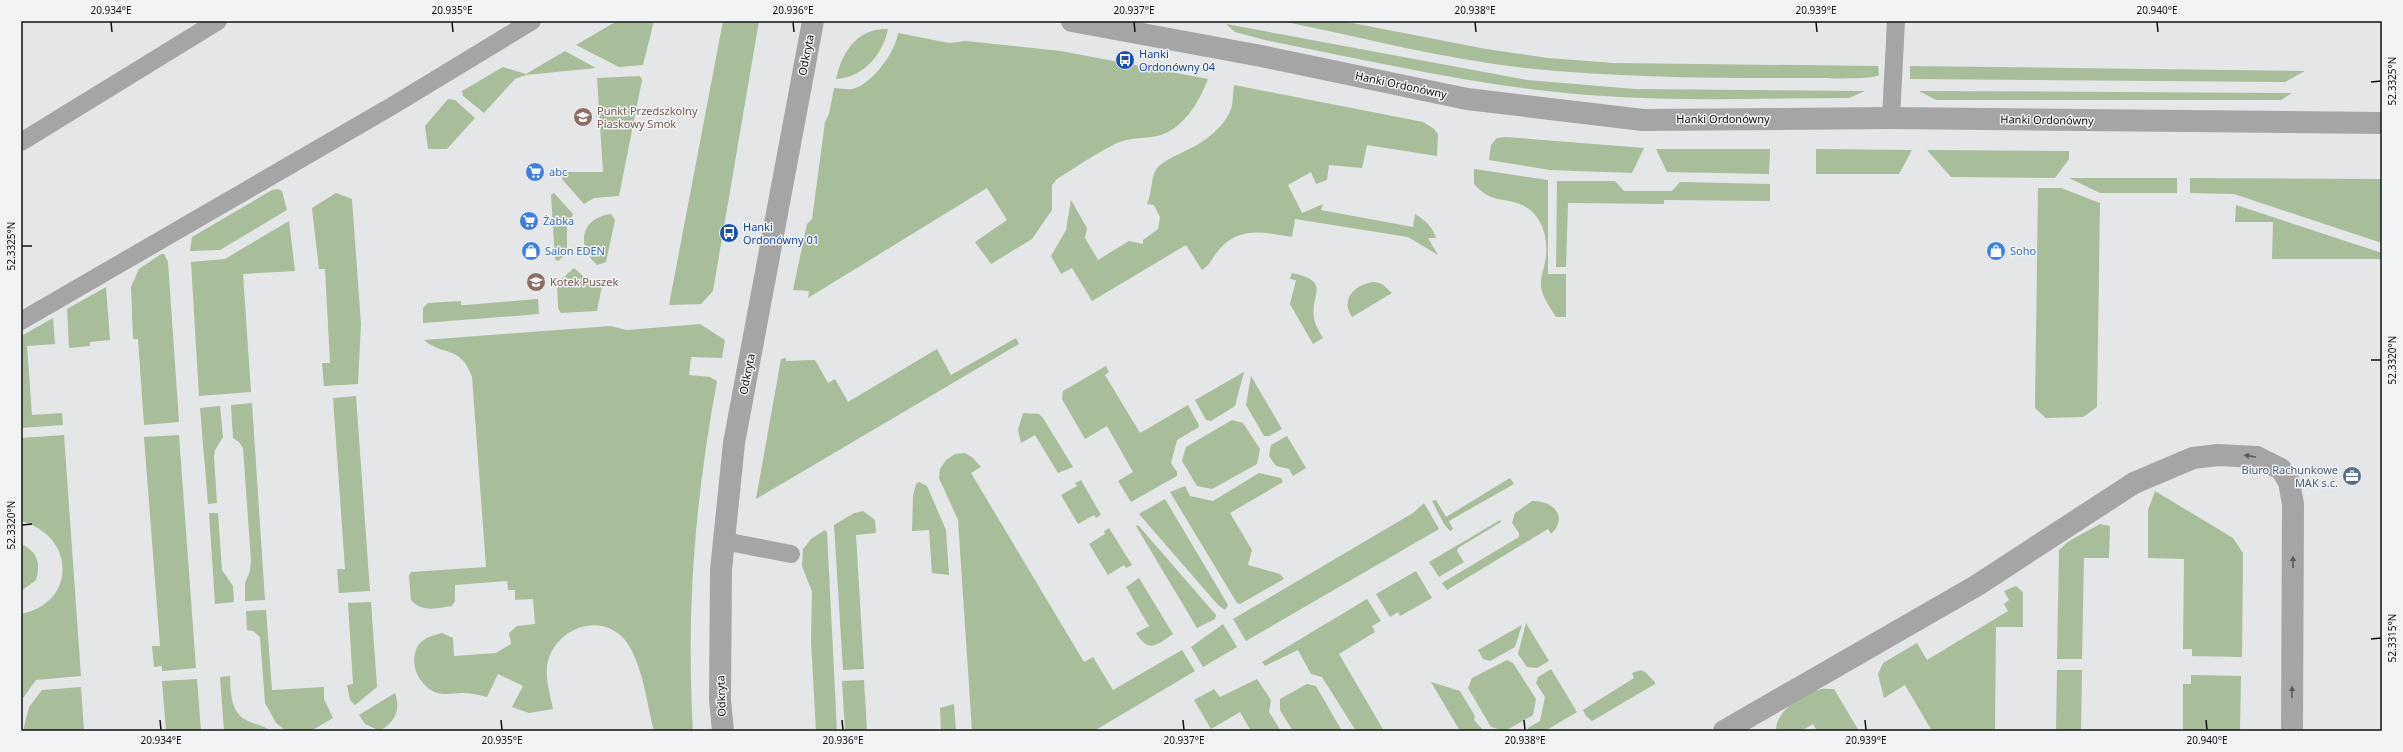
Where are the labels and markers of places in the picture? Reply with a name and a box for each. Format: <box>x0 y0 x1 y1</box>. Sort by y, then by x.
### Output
place label: Hanki Ordonówny 04 <box>1139 46 1216 74</box>
bus stop icon: Hanki Ordonówny 04 <box>1114 49 1136 71</box>
place label: Punkt Przedszkolny Piaskowy Smok <box>597 103 698 131</box>
school or university icon: Punkt Przedszkolny Piaskowy Smok <box>572 106 594 128</box>
supermarket icon: abc <box>524 161 546 183</box>
place label: abc <box>549 164 567 179</box>
supermarket icon: Żabka <box>518 210 540 232</box>
place label: Żabka <box>543 213 574 228</box>
place label: Hanki Ordonówny 01 <box>743 219 819 247</box>
bus stop icon: Hanki Ordonówny 01 <box>718 222 740 244</box>
shop icon: Salon EDEN <box>520 240 542 262</box>
shop icon: Soho <box>1985 240 2007 262</box>
place label: Salon EDEN <box>545 243 605 258</box>
place label: Soho <box>2010 243 2036 258</box>
school or university icon: Kotek Puszek <box>525 271 547 293</box>
place label: Kotek Puszek <box>550 274 618 289</box>
place label: Biuro Rachunkowe MAK s.c. <box>2242 462 2338 490</box>
office icon: Biuro Rachunkowe MAK s.c. <box>2341 465 2363 487</box>

